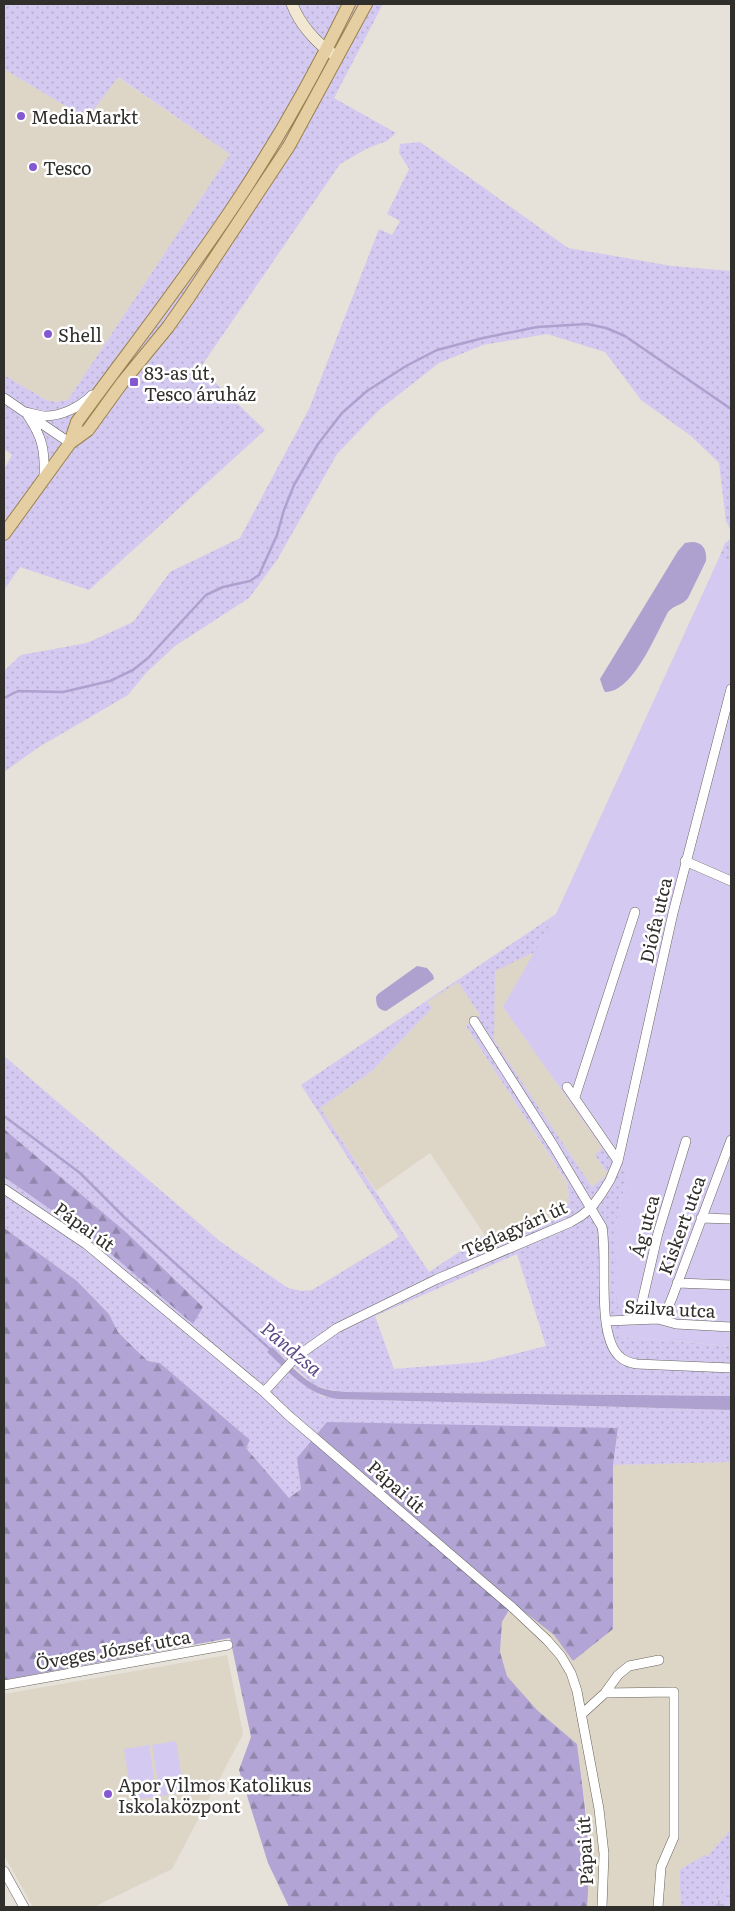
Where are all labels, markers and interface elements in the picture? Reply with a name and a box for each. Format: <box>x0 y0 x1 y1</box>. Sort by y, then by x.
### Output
place label: MediaMarkt <box>31 103 139 130</box>
marker: MediaMarkt <box>15 110 27 122</box>
place label: Tesco <box>43 154 92 181</box>
marker: Tesco <box>27 161 39 173</box>
place label: Shell <box>58 321 102 348</box>
marker: Shell <box>42 328 54 340</box>
place label: 83-as út, Tesco áruház <box>144 359 256 407</box>
marker: 83-as út, Tesco áruház <box>128 376 140 388</box>
street label: Diófa utca <box>632 874 678 965</box>
street label: Kiskert utca <box>651 1171 712 1278</box>
street label: Ág utca <box>623 1191 665 1260</box>
street label: Téglagyári út <box>457 1192 572 1263</box>
street label: Pápai út <box>49 1195 121 1258</box>
street label: Szilva utca <box>624 1292 717 1324</box>
water label: Pándzsa <box>255 1314 329 1382</box>
street label: Pápai út <box>362 1453 432 1519</box>
street label: Öveges József utca <box>33 1622 193 1676</box>
place label: Apor Vilmos Katolikus Iskolaközpont <box>118 1771 311 1819</box>
marker: Apor Vilmos Katolikus Iskolaközpont <box>102 1788 114 1800</box>
street label: Pápai út <box>569 1815 599 1886</box>

